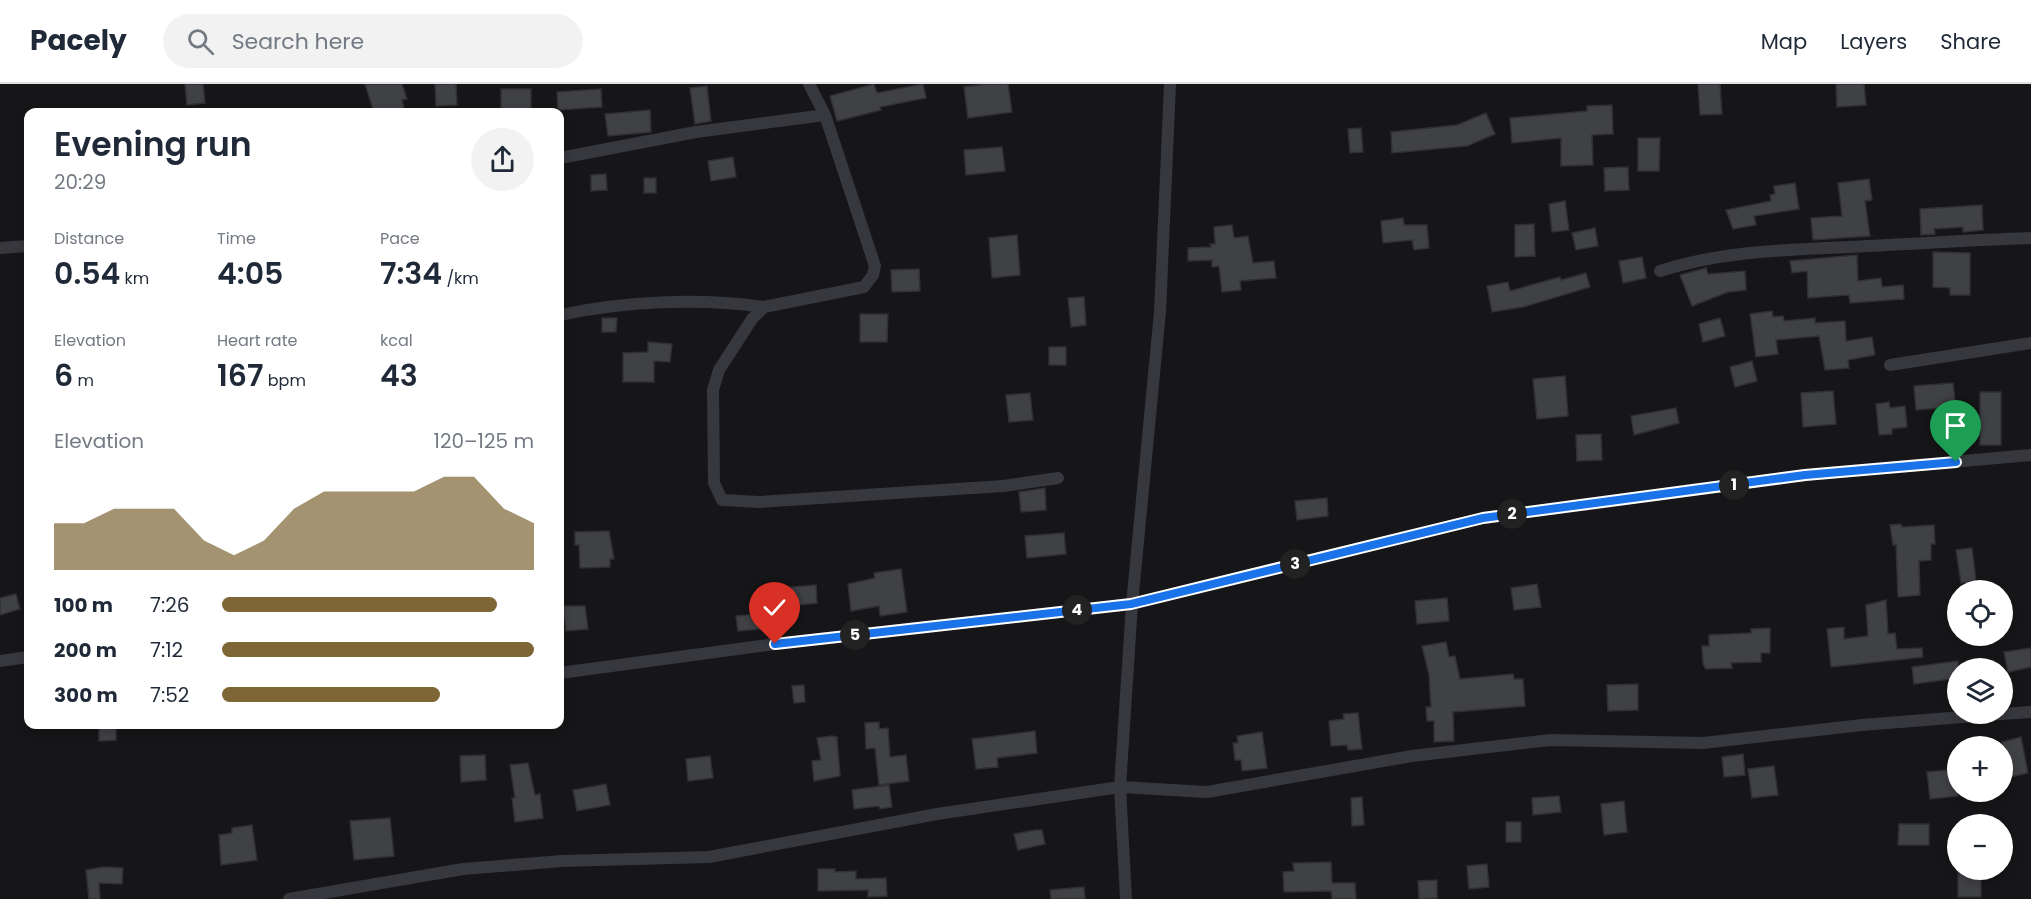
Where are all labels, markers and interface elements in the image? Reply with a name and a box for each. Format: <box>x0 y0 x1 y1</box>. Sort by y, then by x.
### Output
search box <box>163 14 583 68</box>
text: Pacely <box>30 21 127 60</box>
icon: search <box>184 25 217 58</box>
text: Search here <box>232 26 364 57</box>
text: Map <box>1761 27 1807 56</box>
text: Layers <box>1840 27 1907 56</box>
text: Share <box>1940 27 2001 56</box>
text: Evening run <box>54 121 252 168</box>
button: share <box>471 128 534 191</box>
text: 20:29 <box>54 168 106 196</box>
text: Distance <box>54 227 124 250</box>
text: Time <box>217 227 256 250</box>
text: Pace <box>380 227 420 250</box>
text: 0.54 <box>54 252 120 295</box>
text: 4:05 <box>217 252 283 295</box>
text: 7:34 <box>380 252 442 295</box>
text: km <box>120 267 149 290</box>
text: /km <box>442 267 479 290</box>
text: Elevation <box>54 329 126 352</box>
text: Heart rate <box>217 329 297 352</box>
text: kcal <box>380 329 413 352</box>
text: 6 <box>54 354 73 397</box>
text: 167 <box>217 354 264 397</box>
text: 43 <box>380 354 418 397</box>
text: m <box>73 369 94 392</box>
text: bpm <box>264 369 306 392</box>
pin <box>1930 400 1981 462</box>
icon: arrive <box>1939 409 1972 442</box>
text: Elevation <box>54 427 144 455</box>
text: 120–125 m <box>434 427 534 455</box>
pin: 1 <box>1719 470 1749 500</box>
text: 1 <box>1731 473 1737 496</box>
pin: 2 <box>1497 499 1527 529</box>
text: 2 <box>1507 502 1517 525</box>
pin: 3 <box>1280 549 1310 579</box>
text: 3 <box>1290 552 1300 575</box>
map controls <box>1947 580 2013 880</box>
button: locate <box>1947 580 2013 646</box>
pin <box>749 582 800 644</box>
text: 100 m <box>54 591 113 619</box>
text: 7:26 <box>150 591 189 619</box>
icon: check <box>758 591 791 624</box>
pin: 4 <box>1062 595 1092 625</box>
text: 4 <box>1072 598 1082 621</box>
pin: 5 <box>840 620 870 650</box>
text: 5 <box>850 623 860 646</box>
text: 200 m <box>54 636 117 664</box>
text: 7:12 <box>150 636 183 664</box>
button: layers <box>1947 658 2013 724</box>
text: 300 m <box>54 681 118 709</box>
text: 7:52 <box>150 681 189 709</box>
button: + <box>1947 736 2013 802</box>
button: − <box>1947 814 2013 880</box>

